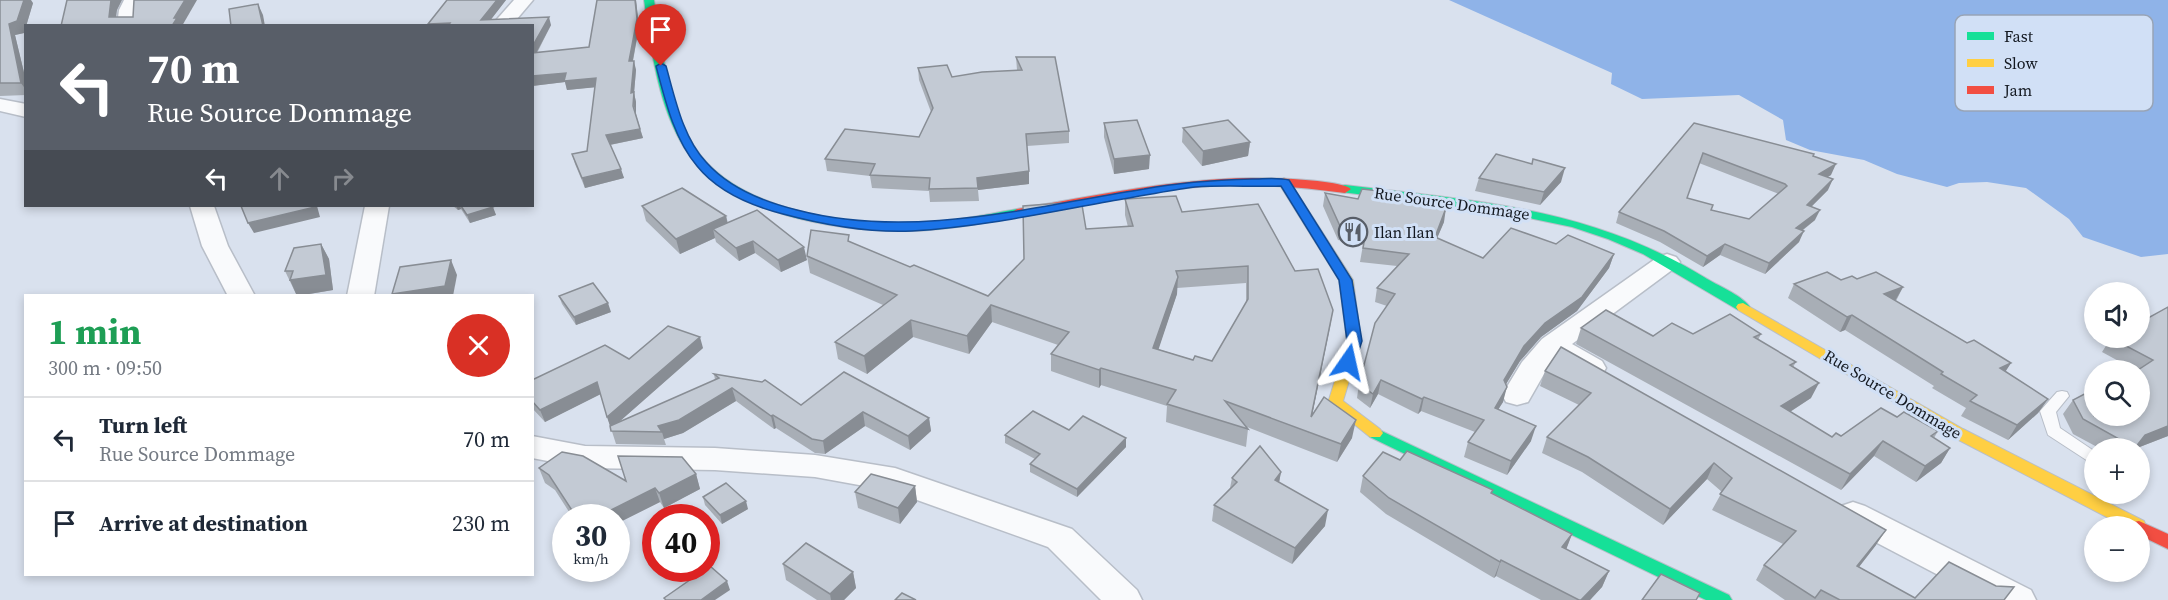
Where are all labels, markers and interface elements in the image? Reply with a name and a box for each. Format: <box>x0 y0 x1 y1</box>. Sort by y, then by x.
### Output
pin <box>635 4 686 66</box>
icon: arrive <box>644 13 677 46</box>
legend <box>1955 15 2153 111</box>
text: Fast <box>2004 25 2034 47</box>
text: 70 m <box>147 39 240 97</box>
icon: left <box>48 48 126 126</box>
text: Slow <box>2004 52 2039 74</box>
text: Jam <box>2003 79 2032 101</box>
text: Rue Source Dommage <box>147 94 412 131</box>
icon: left <box>200 162 233 195</box>
icon: ahead <box>263 162 296 195</box>
icon: right <box>326 162 359 195</box>
street label: Rue Source Dommage <box>1373 181 1531 225</box>
restaurant icon: Ilan Ilan <box>1337 216 1369 248</box>
place label: Ilan Ilan <box>1374 221 1435 243</box>
map controls <box>2084 282 2150 582</box>
button: sound <box>2084 282 2150 348</box>
text: 1 min <box>48 307 141 356</box>
button: close <box>447 314 510 377</box>
position arrow <box>1316 330 1380 394</box>
street label: Rue Source Dommage <box>1820 344 1966 444</box>
text: 300 m · 09:50 <box>48 354 162 382</box>
button: search <box>2084 360 2150 426</box>
text: Turn left <box>99 410 187 440</box>
icon: left <box>48 423 81 456</box>
text: 70 m <box>463 424 510 454</box>
button: + <box>2084 438 2150 504</box>
text: Rue Source Dommage <box>99 440 295 468</box>
speed limit sign: 40 <box>642 504 720 582</box>
icon: arrive <box>48 507 81 540</box>
text: Arrive at destination <box>99 508 308 538</box>
text: 230 m <box>452 508 510 538</box>
text: 30 <box>575 515 607 556</box>
button: − <box>2084 516 2150 582</box>
text: km/h <box>573 548 609 569</box>

